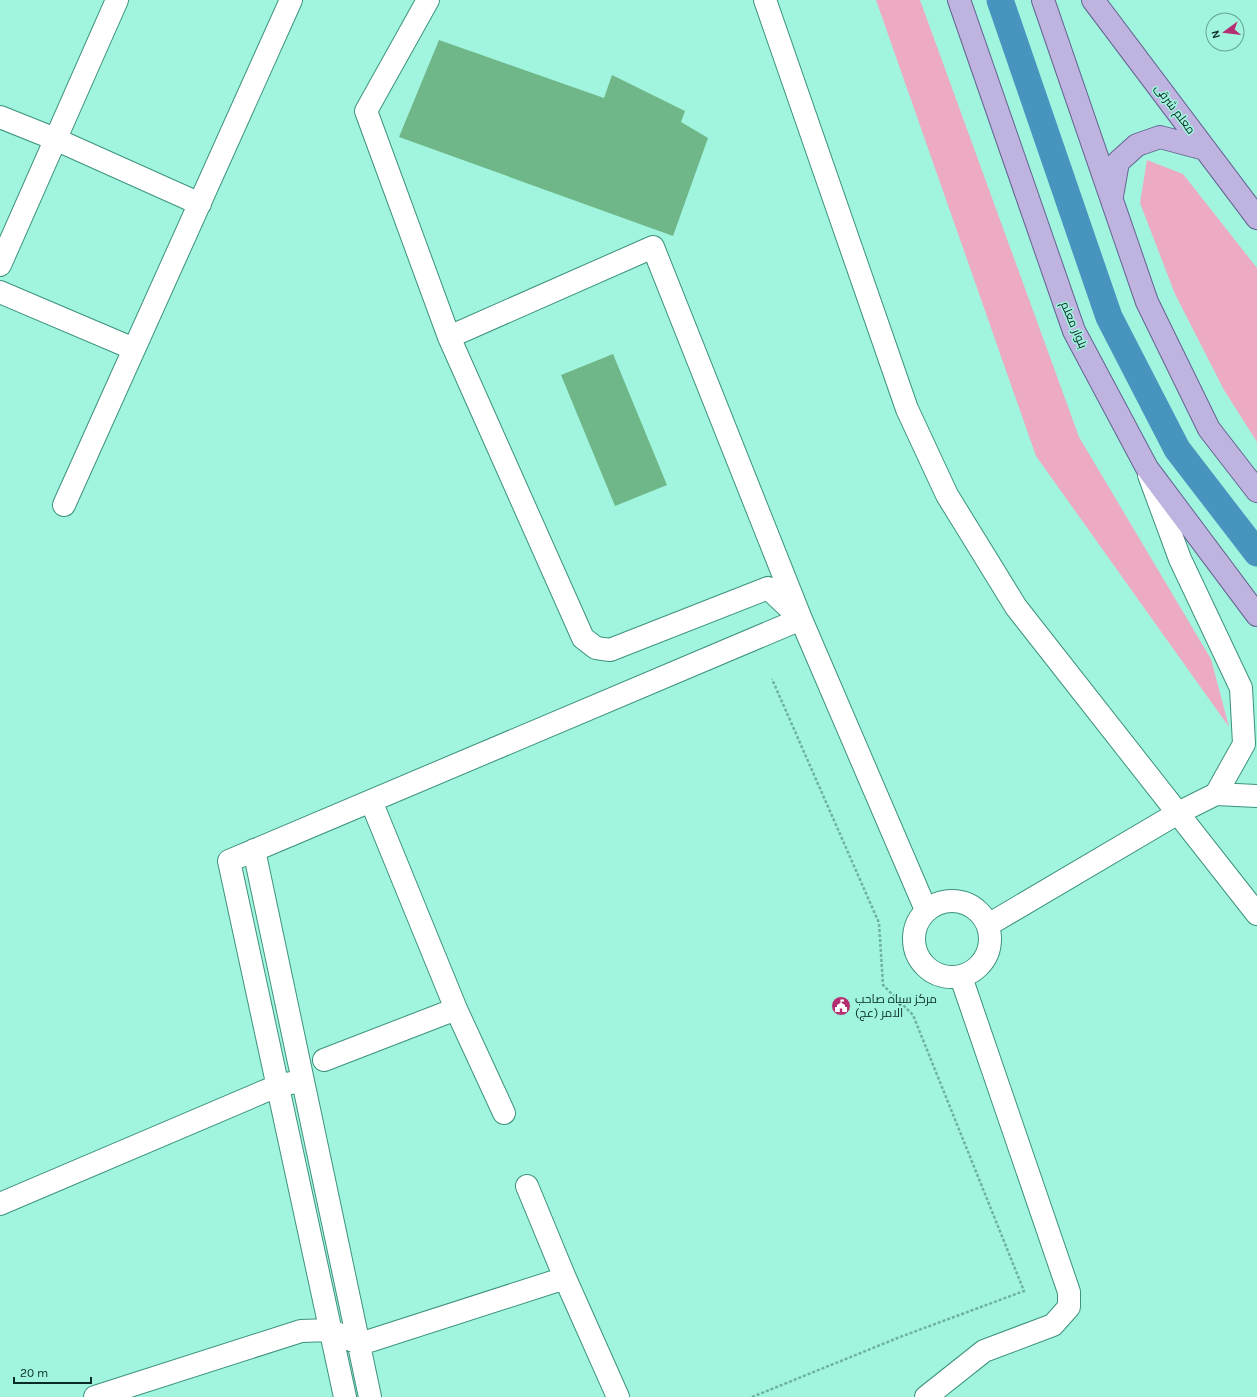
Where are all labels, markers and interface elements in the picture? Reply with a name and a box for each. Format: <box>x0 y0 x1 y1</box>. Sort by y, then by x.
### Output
north arrow <box>1205 12 1245 52</box>
text: N <box>1209 29 1223 40</box>
street label: معلم شرقی <box>1151 81 1198 137</box>
street label: بلوار معلم <box>1057 299 1090 351</box>
place label: مرکز سپاه صاحب الامر (عج) <box>855 992 937 1021</box>
public building icon: مرکز سپاه صاحب الامر (عج) <box>830 995 852 1017</box>
scale bar <box>14 1359 91 1385</box>
text: 20 m <box>20 1366 48 1380</box>

